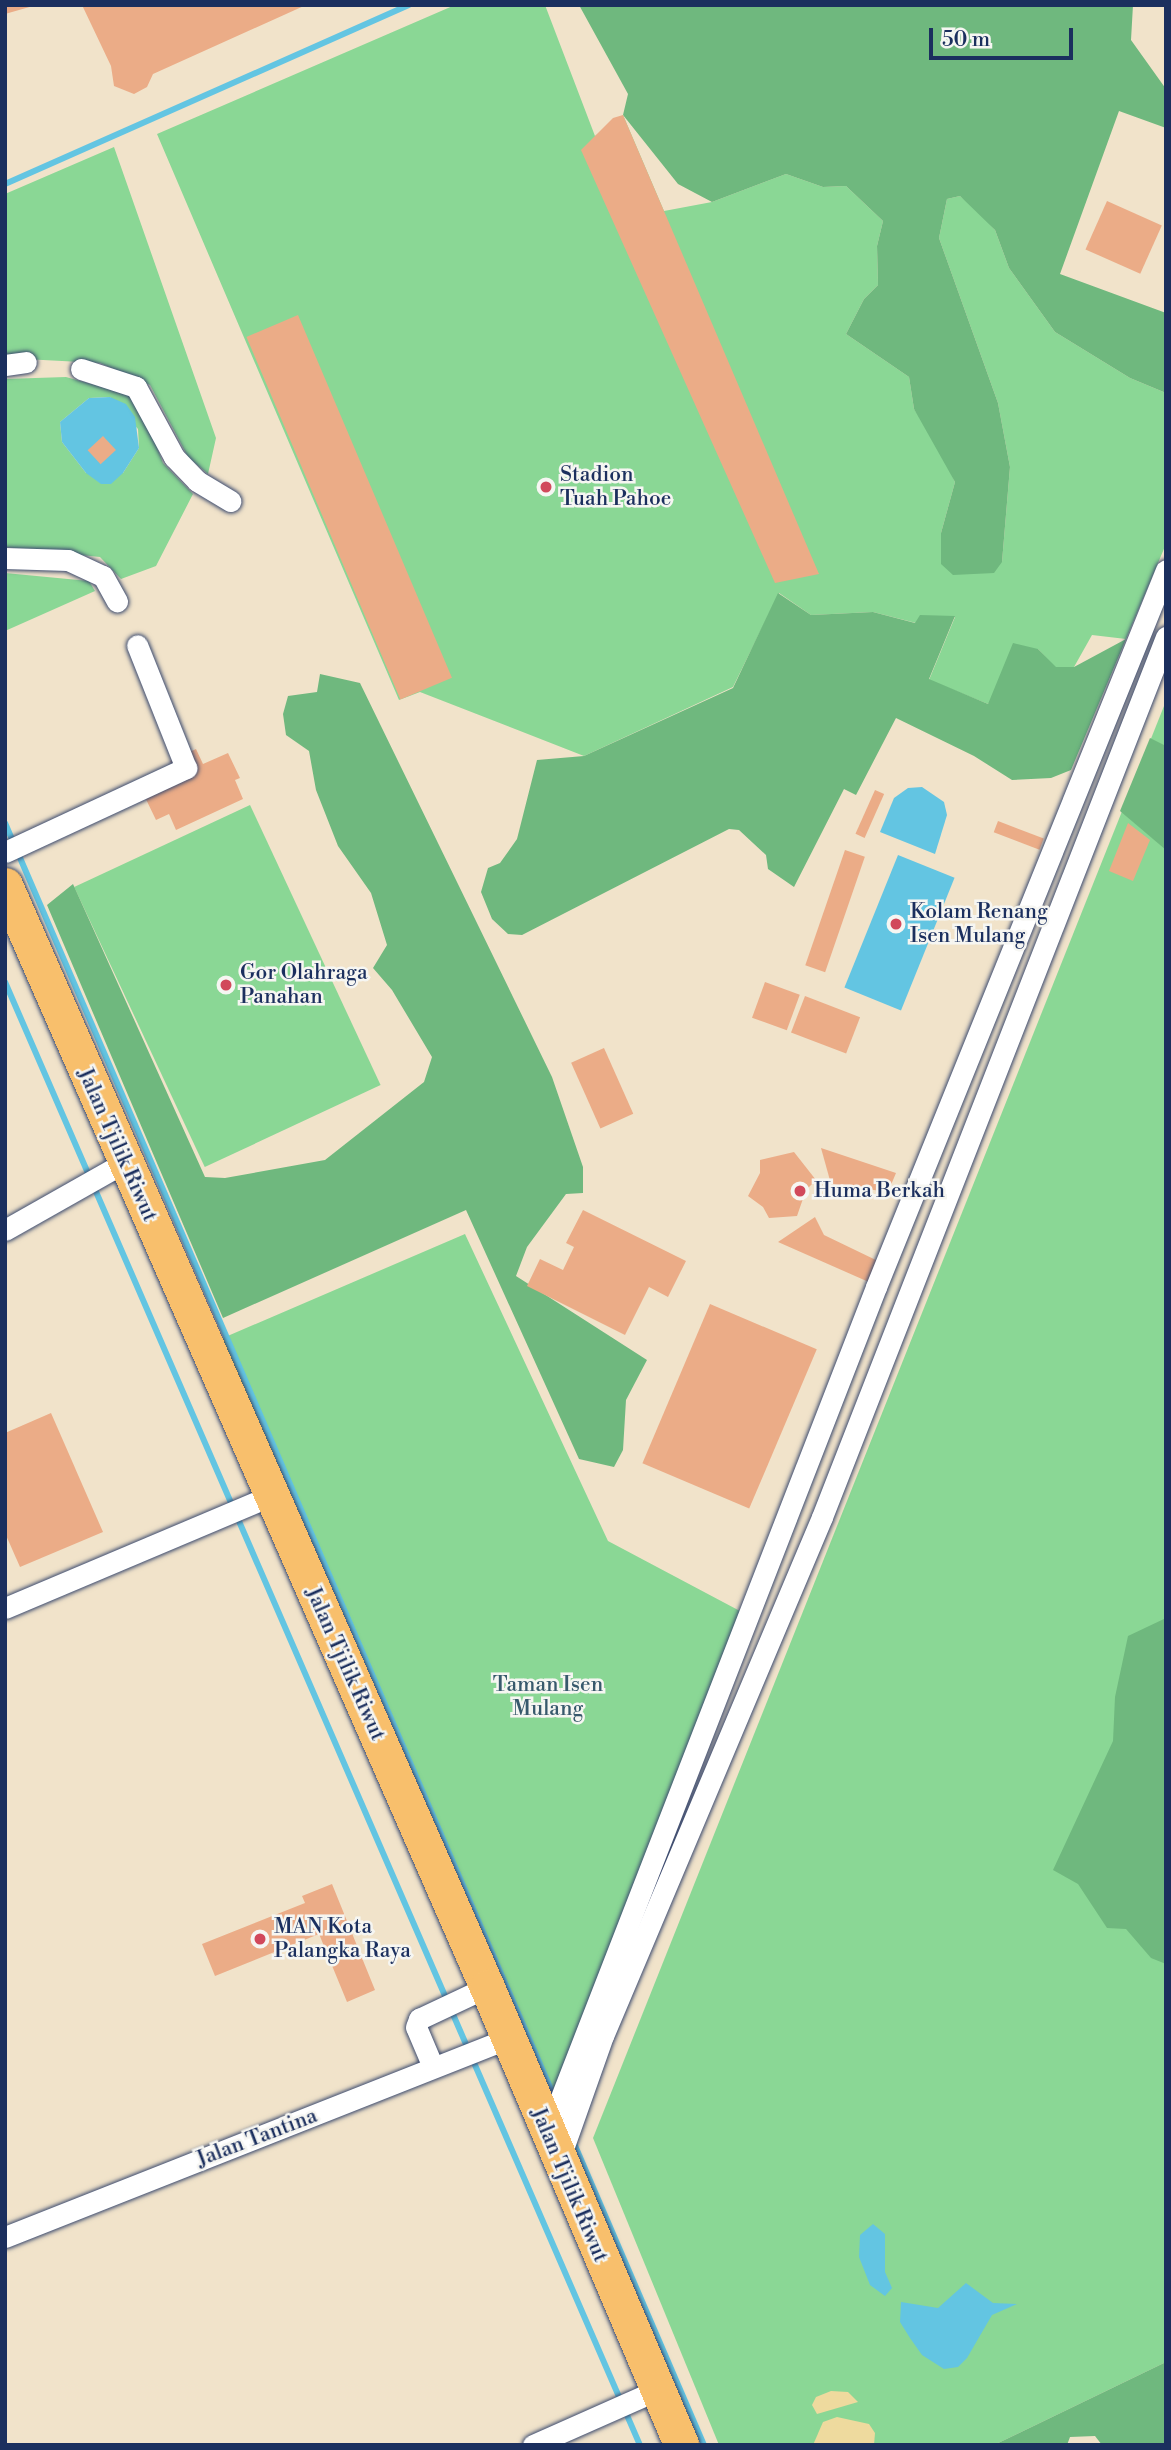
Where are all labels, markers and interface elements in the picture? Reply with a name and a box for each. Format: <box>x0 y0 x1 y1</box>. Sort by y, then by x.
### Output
scale bar <box>933 14 1076 58</box>
text: 50 m <box>942 27 990 53</box>
place label: Stadion Tuah Pahoe <box>560 462 671 512</box>
marker: Stadion Tuah Pahoe <box>538 479 554 495</box>
place label: Kolam Renang Isen Mulang <box>910 899 1048 949</box>
marker: Kolam Renang Isen Mulang <box>888 916 904 932</box>
place label: Gor Olahraga Panahan <box>240 960 368 1010</box>
marker: Gor Olahraga Panahan <box>218 977 234 993</box>
street label: Jalan Tjilik Riwut <box>72 1064 162 1226</box>
place label: Huma Berkah <box>814 1178 945 1204</box>
marker: Huma Berkah <box>792 1183 808 1199</box>
street label: Jalan Tjilik Riwut <box>300 1583 390 1745</box>
park label: Taman Isen Mulang <box>493 1672 603 1722</box>
place label: MAN Kota Palangka Raya <box>274 1914 411 1964</box>
marker: MAN Kota Palangka Raya <box>252 1931 268 1947</box>
street label: Jalan Tantina <box>193 2103 321 2173</box>
street label: Jalan Tjilik Riwut <box>525 2104 613 2266</box>

